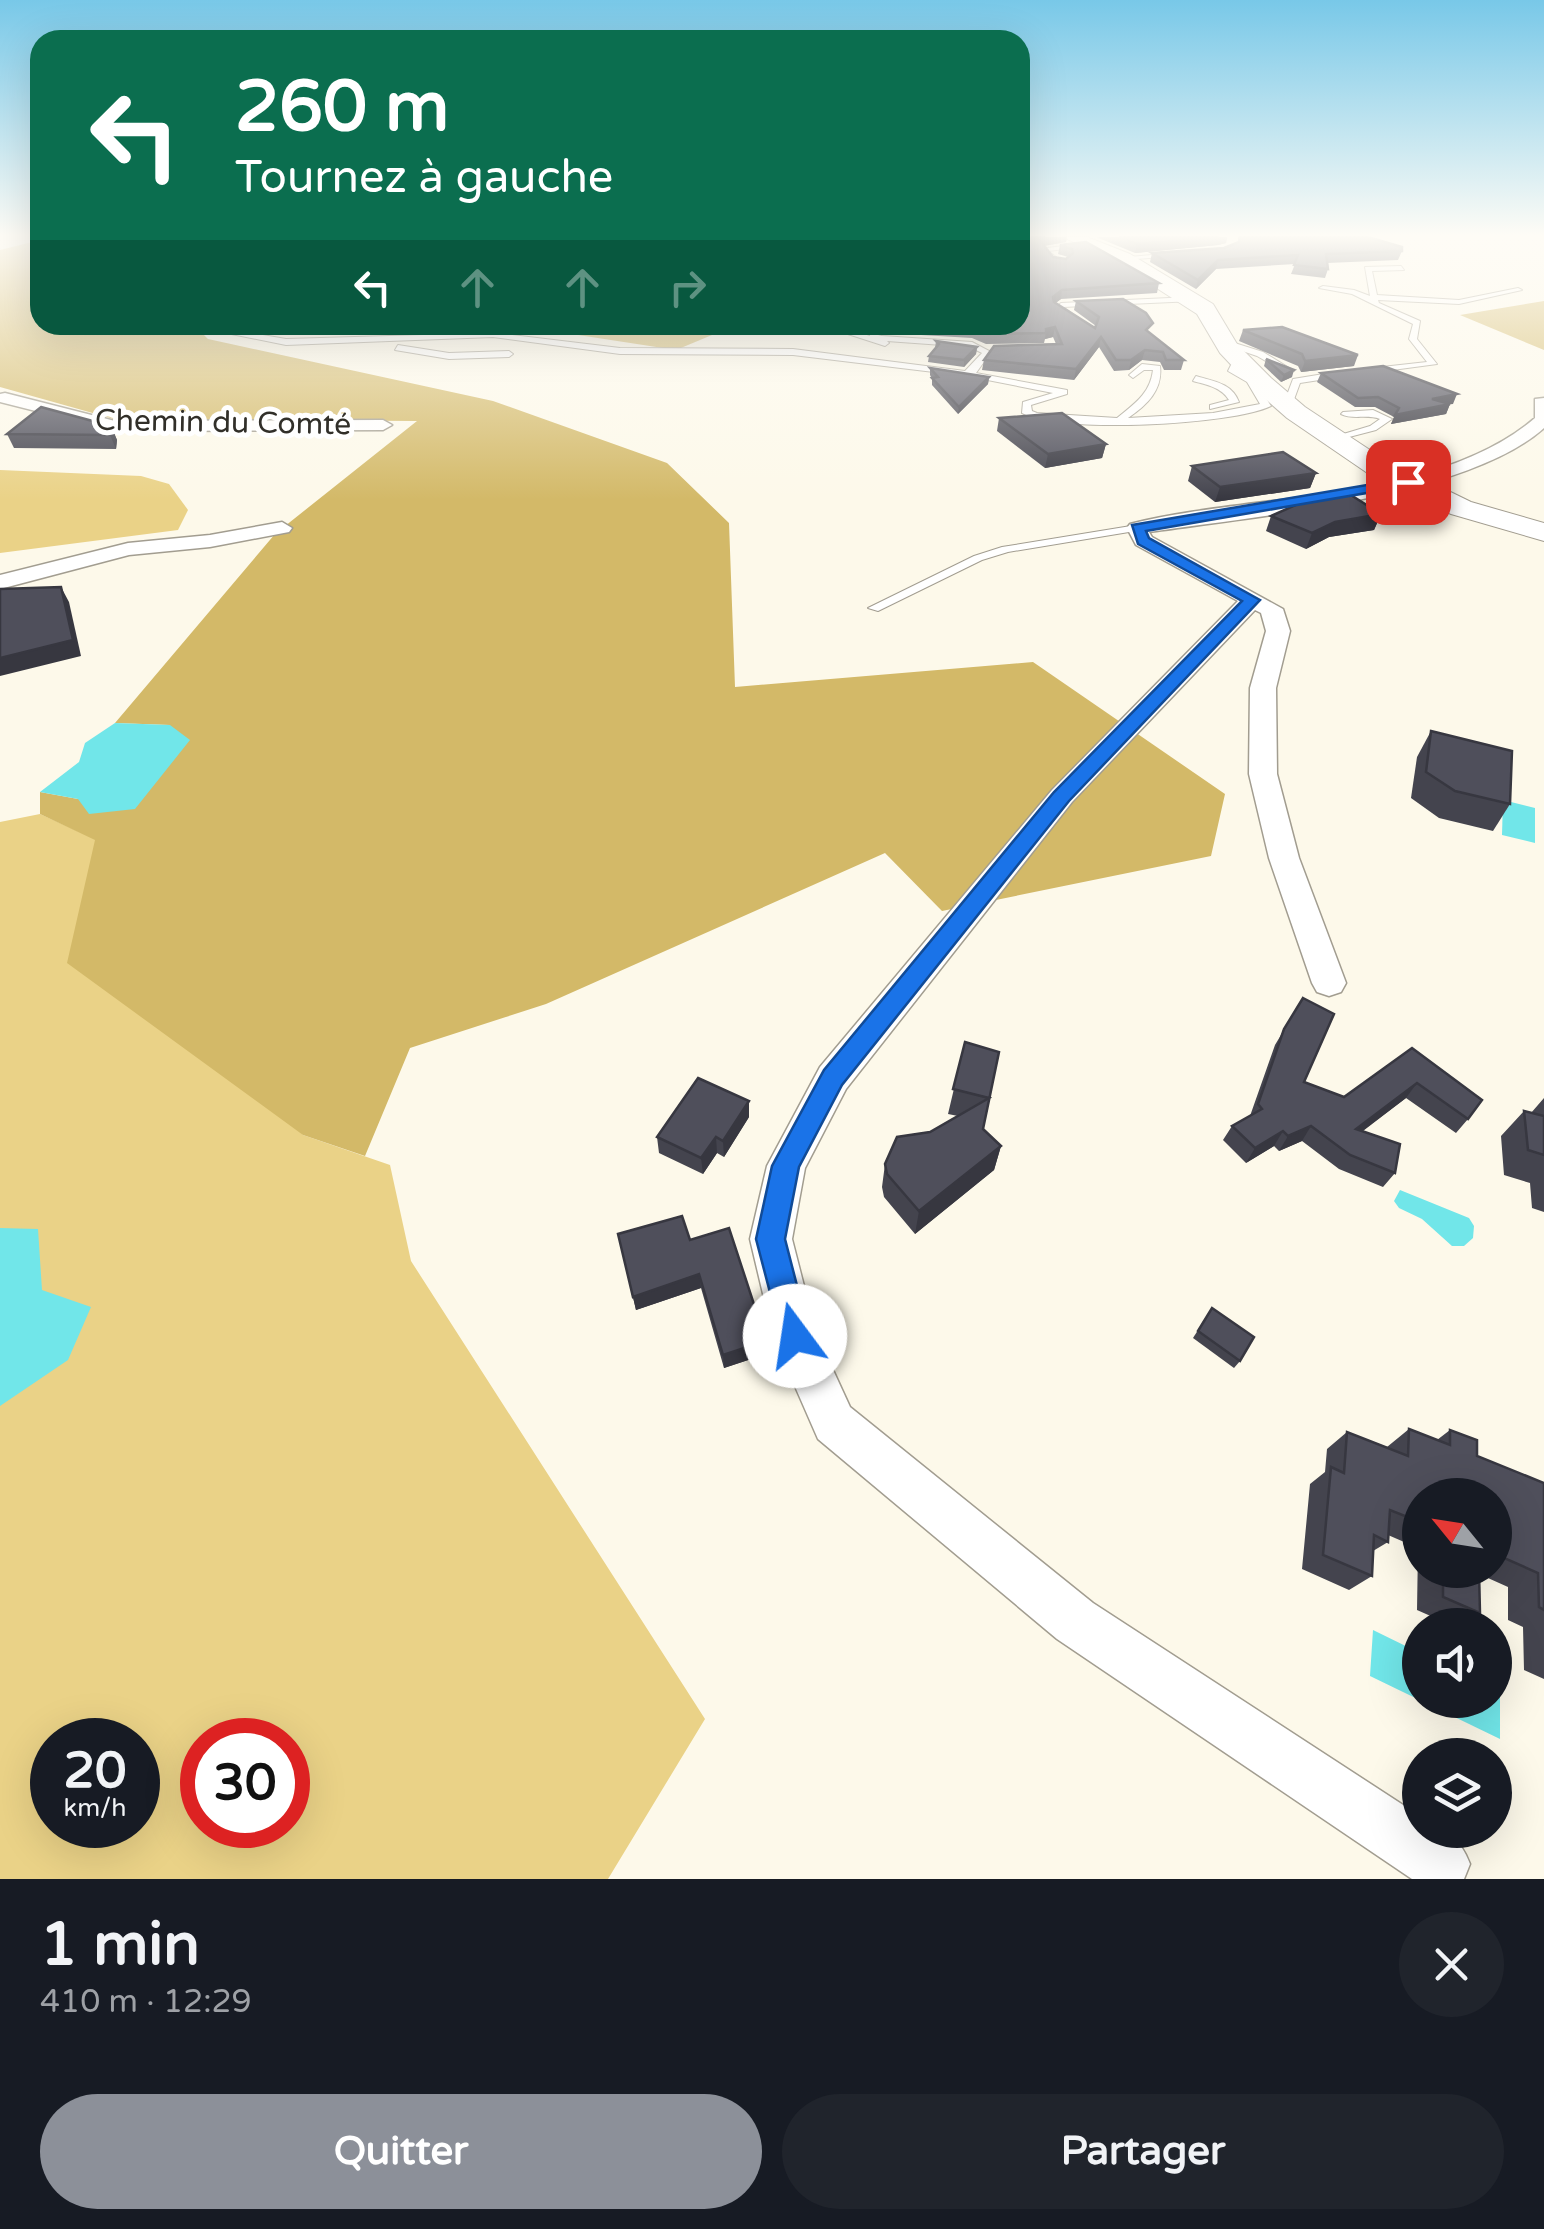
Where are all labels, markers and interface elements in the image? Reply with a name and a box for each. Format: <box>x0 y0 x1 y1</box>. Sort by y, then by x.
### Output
text: 260 m <box>235 66 449 150</box>
icon: left <box>70 70 200 200</box>
text: Tournez à gauche <box>235 151 613 205</box>
icon: left <box>345 260 400 315</box>
icon: ahead <box>450 260 505 315</box>
icon: ahead <box>555 260 610 315</box>
icon: right <box>660 260 715 315</box>
street label: Chemin du Comté <box>95 402 351 443</box>
pin <box>1366 440 1451 525</box>
icon: arrive <box>1381 455 1436 510</box>
position arrow <box>743 1284 847 1388</box>
north arrow <box>1402 1478 1512 1588</box>
map controls <box>1402 1478 1512 1848</box>
button: sound <box>1402 1608 1512 1718</box>
speed limit sign: 30 <box>180 1718 310 1848</box>
button: layers <box>1402 1738 1512 1848</box>
text: 20 <box>64 1741 126 1801</box>
text: km/h <box>64 1793 126 1823</box>
text: 1 min <box>40 1909 200 1981</box>
button: close <box>1399 1912 1504 2017</box>
text: 410 m · 12:29 <box>40 1983 252 2021</box>
button: Quitter <box>40 2094 762 2209</box>
button: Partager <box>782 2094 1504 2209</box>

